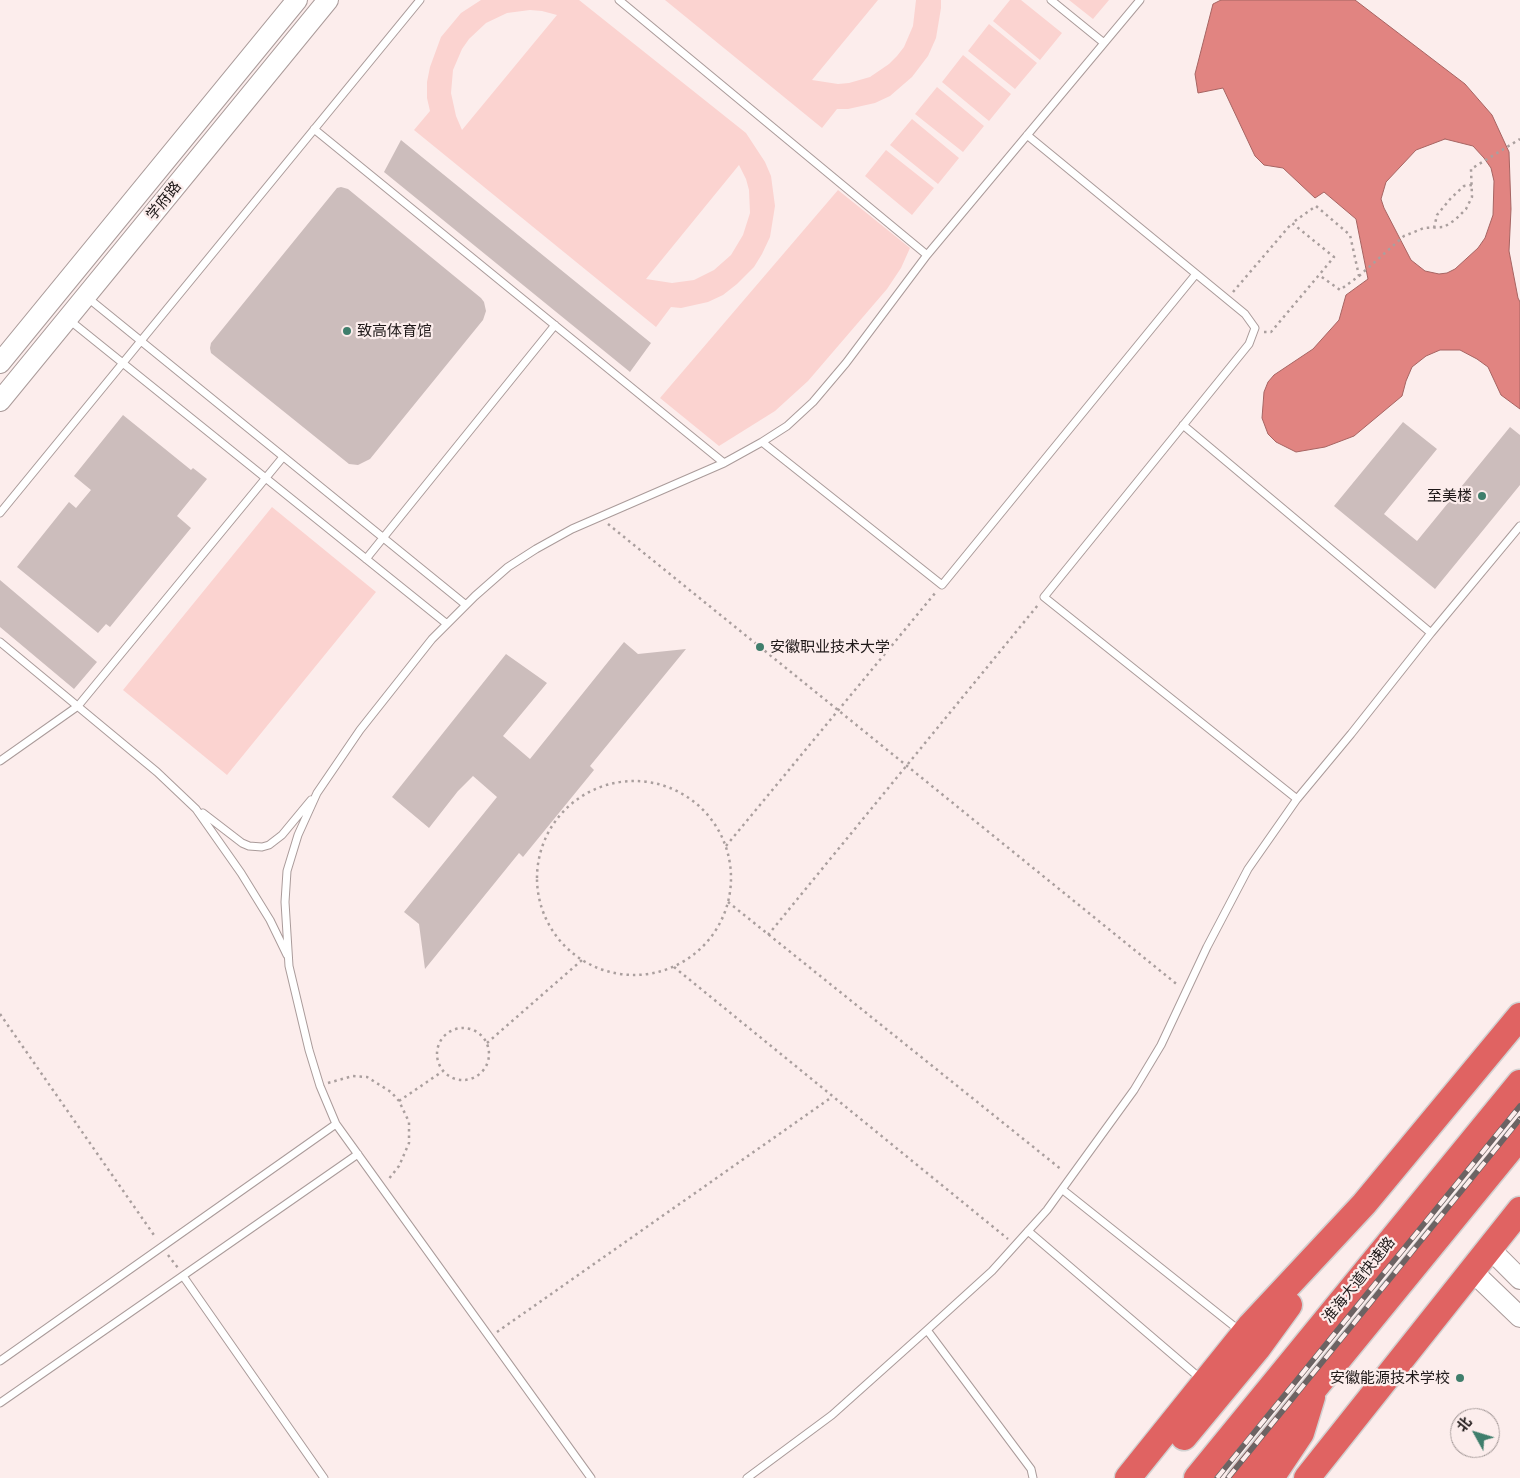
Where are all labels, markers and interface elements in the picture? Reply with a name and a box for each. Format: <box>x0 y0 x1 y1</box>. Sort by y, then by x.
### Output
street label: 学府路 <box>143 178 185 224</box>
place label: 致高体育馆 <box>357 322 432 340</box>
marker: 致高体育馆 <box>341 325 353 337</box>
place label: 至美楼 <box>1427 487 1472 505</box>
marker: 至美楼 <box>1476 490 1488 502</box>
place label: 安徽职业技术大学 <box>770 638 890 656</box>
marker: 安徽职业技术大学 <box>754 641 766 653</box>
street label: 淮海大道快速路 <box>1319 1234 1399 1326</box>
place label: 安徽能源技术学校 <box>1330 1369 1450 1387</box>
marker: 安徽能源技术学校 <box>1454 1372 1466 1384</box>
north arrow <box>1450 1408 1500 1458</box>
text: 北 <box>1453 1413 1475 1435</box>

